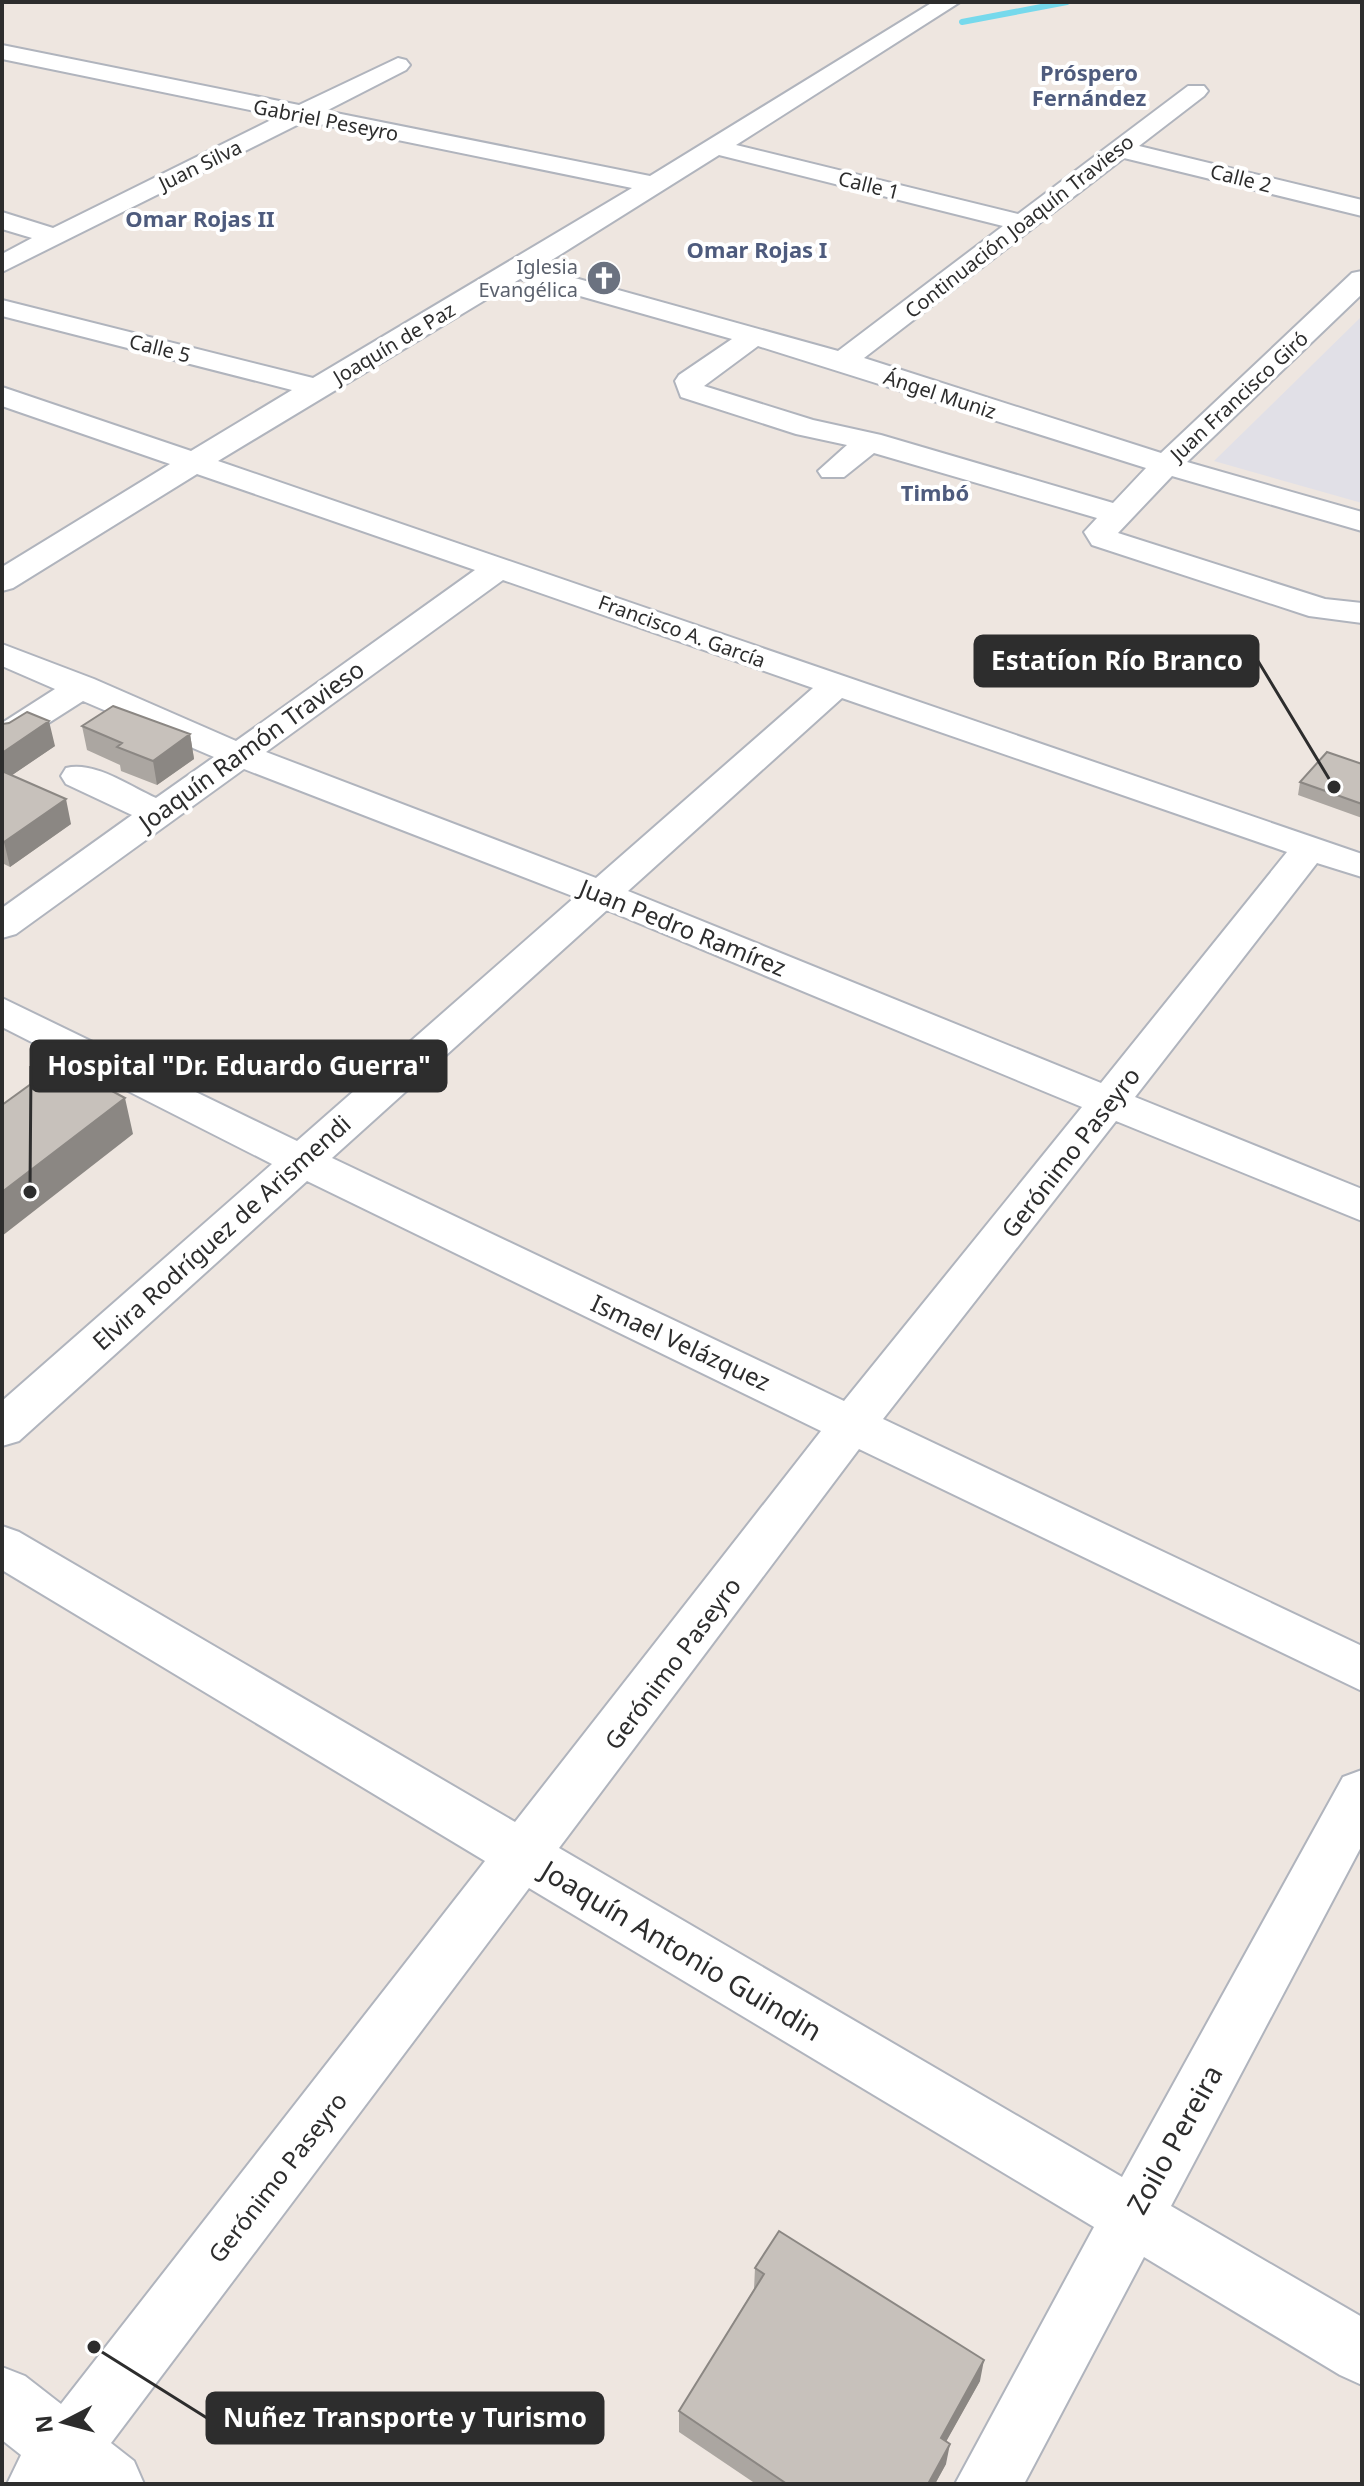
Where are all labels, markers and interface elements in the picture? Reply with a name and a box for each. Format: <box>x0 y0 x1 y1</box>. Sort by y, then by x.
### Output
district label: Próspero Fernández <box>1032 57 1146 112</box>
street label: Gabriel Peseyro <box>251 93 401 147</box>
street label: Continuación Joaquín Travieso <box>899 128 1139 324</box>
street label: Juan Silva <box>152 133 246 198</box>
street label: Calle 2 <box>1208 157 1274 199</box>
street label: Calle 1 <box>836 164 902 206</box>
district label: Omar Rojas II <box>125 203 275 233</box>
district label: Omar Rojas I <box>687 234 827 264</box>
place label: Iglesia Evangélica <box>478 253 578 303</box>
church icon: Iglesia Evangélica <box>585 259 623 297</box>
street label: Joaquín de Paz <box>326 296 460 391</box>
street label: Juan Francisco Giró <box>1163 325 1314 468</box>
street label: Calle 5 <box>127 327 193 369</box>
street label: Ángel Muniz <box>880 363 1000 425</box>
district label: Timbó <box>901 477 969 507</box>
street label: Francisco A. García <box>595 588 769 674</box>
callout: Estatíon Río Branco <box>975 636 1258 686</box>
text: Estatíon Río Branco <box>991 642 1243 678</box>
street label: Joaquín Ramón Travieso <box>130 652 370 839</box>
street label: Juan Pedro Ramírez <box>573 870 791 983</box>
callout: Hospital "Dr. Eduardo Guerra" <box>31 1041 446 1091</box>
text: Hospital "Dr. Eduardo Guerra" <box>47 1047 431 1083</box>
street label: Gerónimo Paseyro <box>993 1060 1147 1244</box>
street label: Elvira Rodríguez de Arismendi <box>85 1107 357 1357</box>
street label: Ismael Velázquez <box>586 1286 776 1398</box>
street label: Gerónimo Paseyro <box>596 1570 748 1756</box>
street label: Joaquín Antonio Guindin <box>532 1849 830 2049</box>
street label: Zoilo Pereira <box>1117 2058 1231 2220</box>
street label: Gerónimo Paseyro <box>200 2085 354 2269</box>
north arrow <box>24 2382 104 2462</box>
callout: Nuñez Transporte y Turismo <box>207 2393 603 2443</box>
text: Nuñez Transporte y Turismo <box>223 2399 587 2435</box>
text: N <box>27 2414 59 2435</box>

